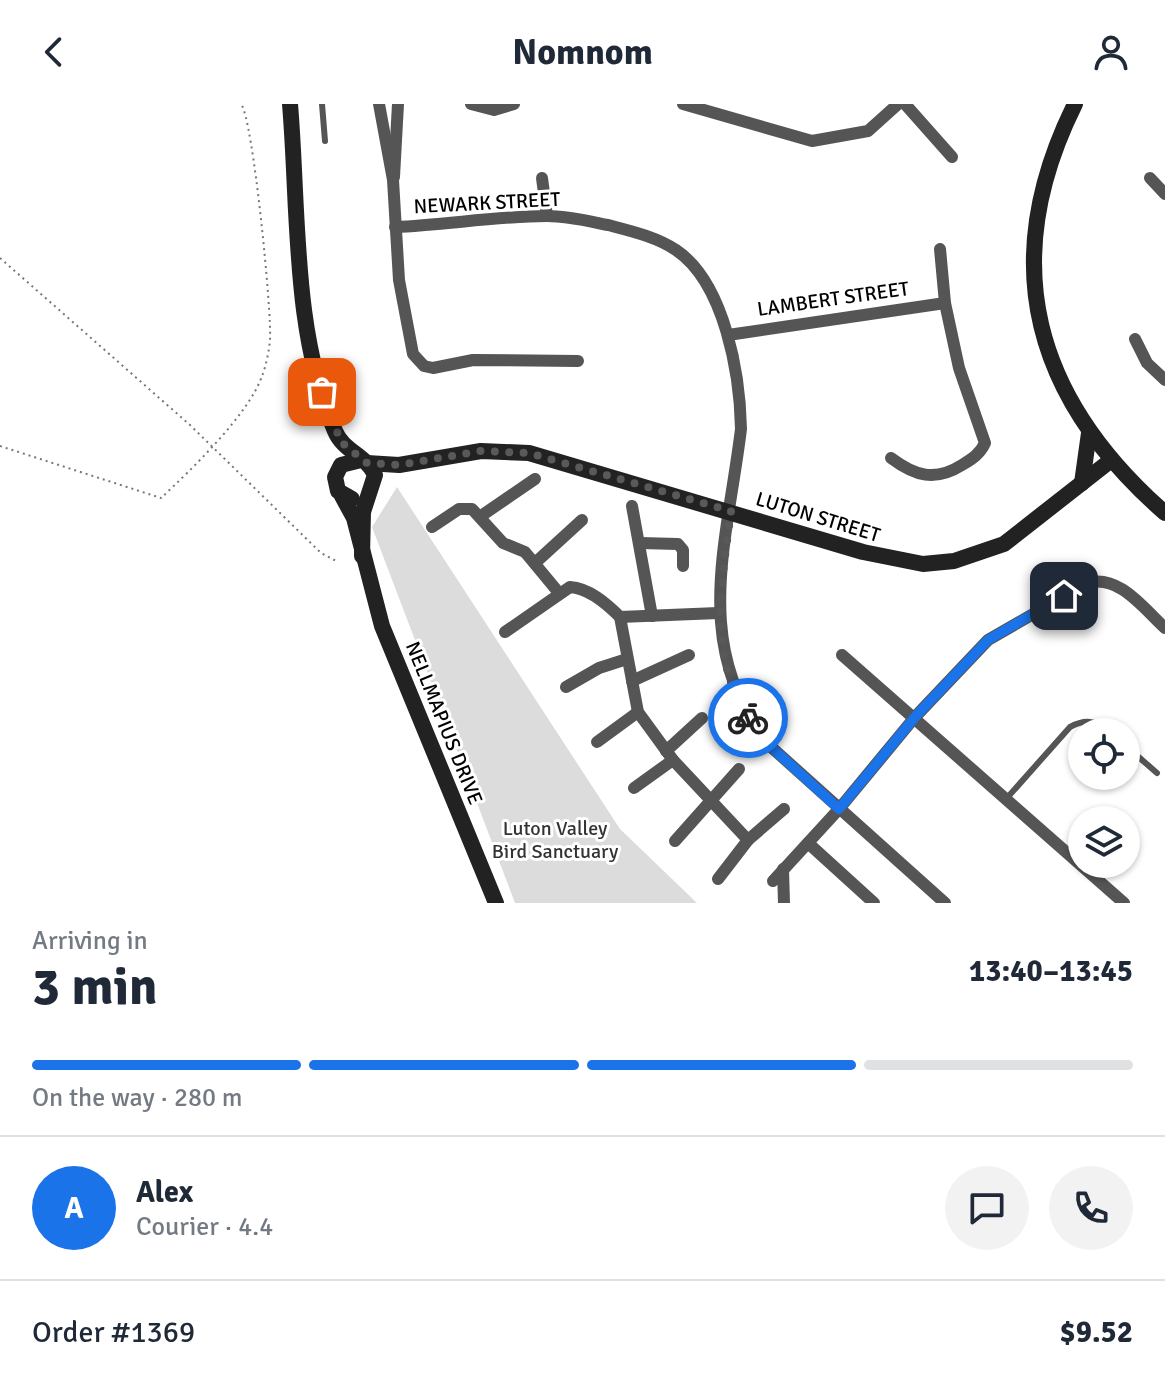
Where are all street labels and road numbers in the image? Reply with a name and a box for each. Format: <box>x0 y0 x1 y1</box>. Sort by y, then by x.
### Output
street label: NEWARK STREET <box>413 187 561 219</box>
street label: LAMBERT STREET <box>756 276 911 322</box>
street label: LUTON STREET <box>753 486 883 548</box>
street label: NELLMAPIUS DRIVE <box>400 638 488 808</box>

